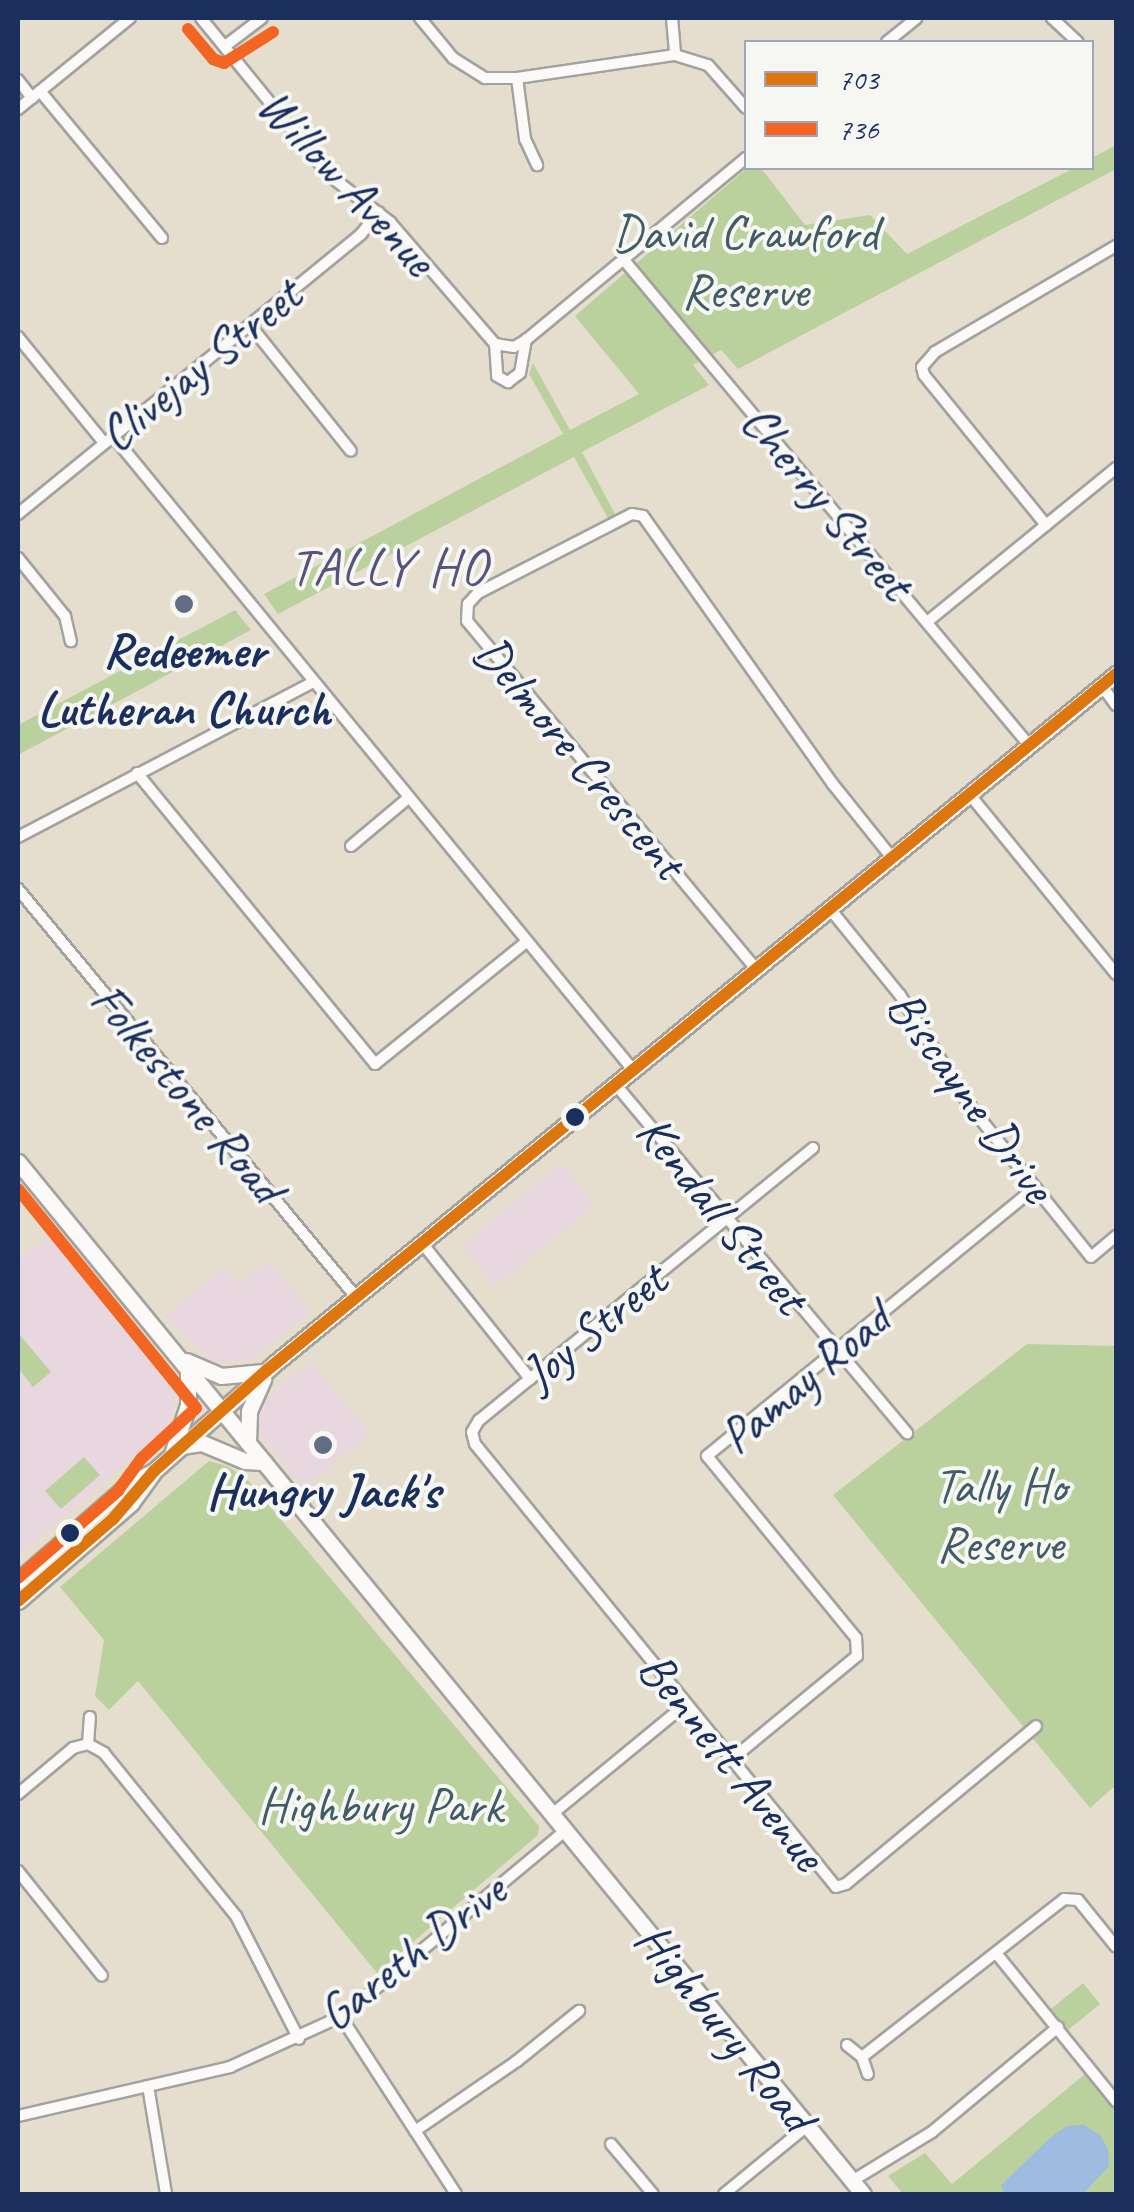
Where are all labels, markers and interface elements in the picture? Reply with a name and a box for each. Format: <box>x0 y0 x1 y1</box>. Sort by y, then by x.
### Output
legend <box>744 40 1094 170</box>
text: 703 <box>838 60 879 98</box>
street label: Willow Avenue <box>245 76 449 288</box>
text: 736 <box>838 110 879 148</box>
park label: David Crawford Reserve <box>612 202 878 320</box>
street label: Clivejay Street <box>87 265 313 465</box>
street label: Cherry Street <box>728 392 926 612</box>
district label: TALLY HO <box>290 537 488 599</box>
marker: Redeemer Lutheran Church <box>173 593 195 615</box>
place label: Redeemer Lutheran Church <box>37 620 331 738</box>
street label: Delmore Crescent <box>461 624 699 890</box>
street label: Folkestone Road <box>78 971 296 1215</box>
street label: Biscayne Drive <box>874 978 1068 1214</box>
street label: Kendall Street <box>623 1102 821 1326</box>
unlabelled marker <box>565 1107 585 1127</box>
street label: Joy Street <box>509 1250 679 1404</box>
street label: Pamay Road <box>708 1289 902 1467</box>
marker: Hungry Jack's <box>312 1434 334 1456</box>
park label: Tally Ho Reserve <box>934 1455 1066 1572</box>
place label: Hungry Jack's <box>206 1461 440 1521</box>
unlabelled marker <box>60 1523 80 1543</box>
street label: Bennett Avenue <box>626 1640 838 1882</box>
park label: Highbury Park <box>257 1776 503 1836</box>
street label: Gareth Drive <box>306 1860 518 2044</box>
street label: Highbury Road <box>623 1911 827 2143</box>

